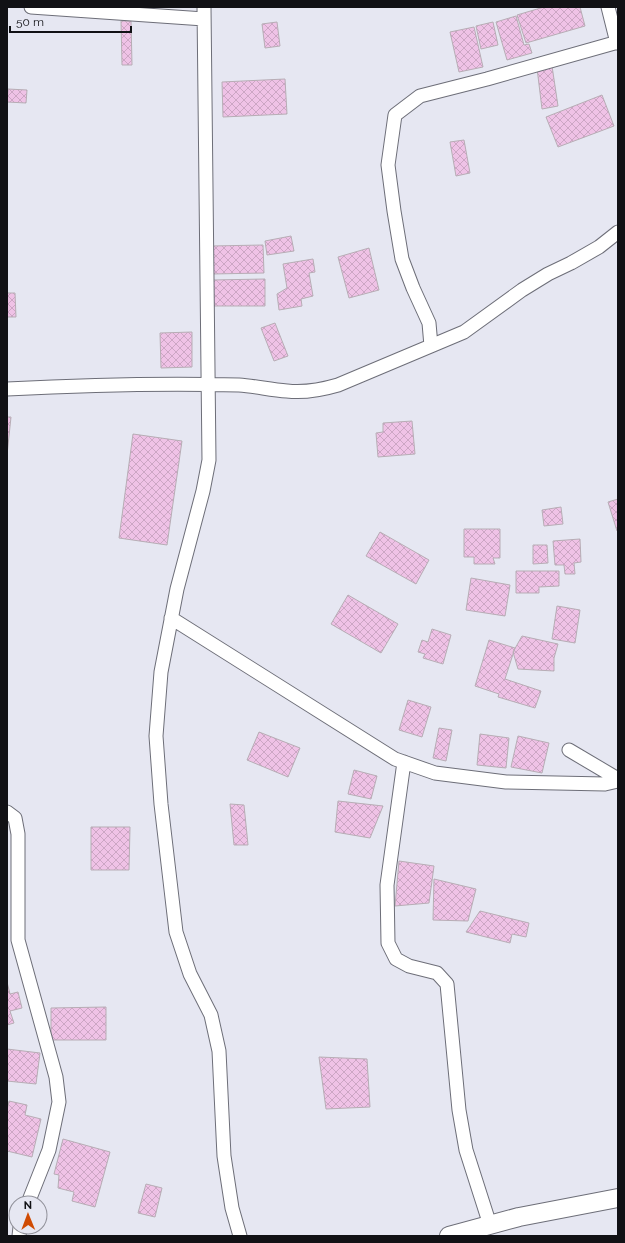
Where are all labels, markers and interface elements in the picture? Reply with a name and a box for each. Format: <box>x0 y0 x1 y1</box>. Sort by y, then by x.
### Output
scale bar <box>10 8 131 34</box>
text: 50 m <box>16 15 44 29</box>
north arrow <box>8 1195 48 1235</box>
text: N <box>24 1199 32 1212</box>

